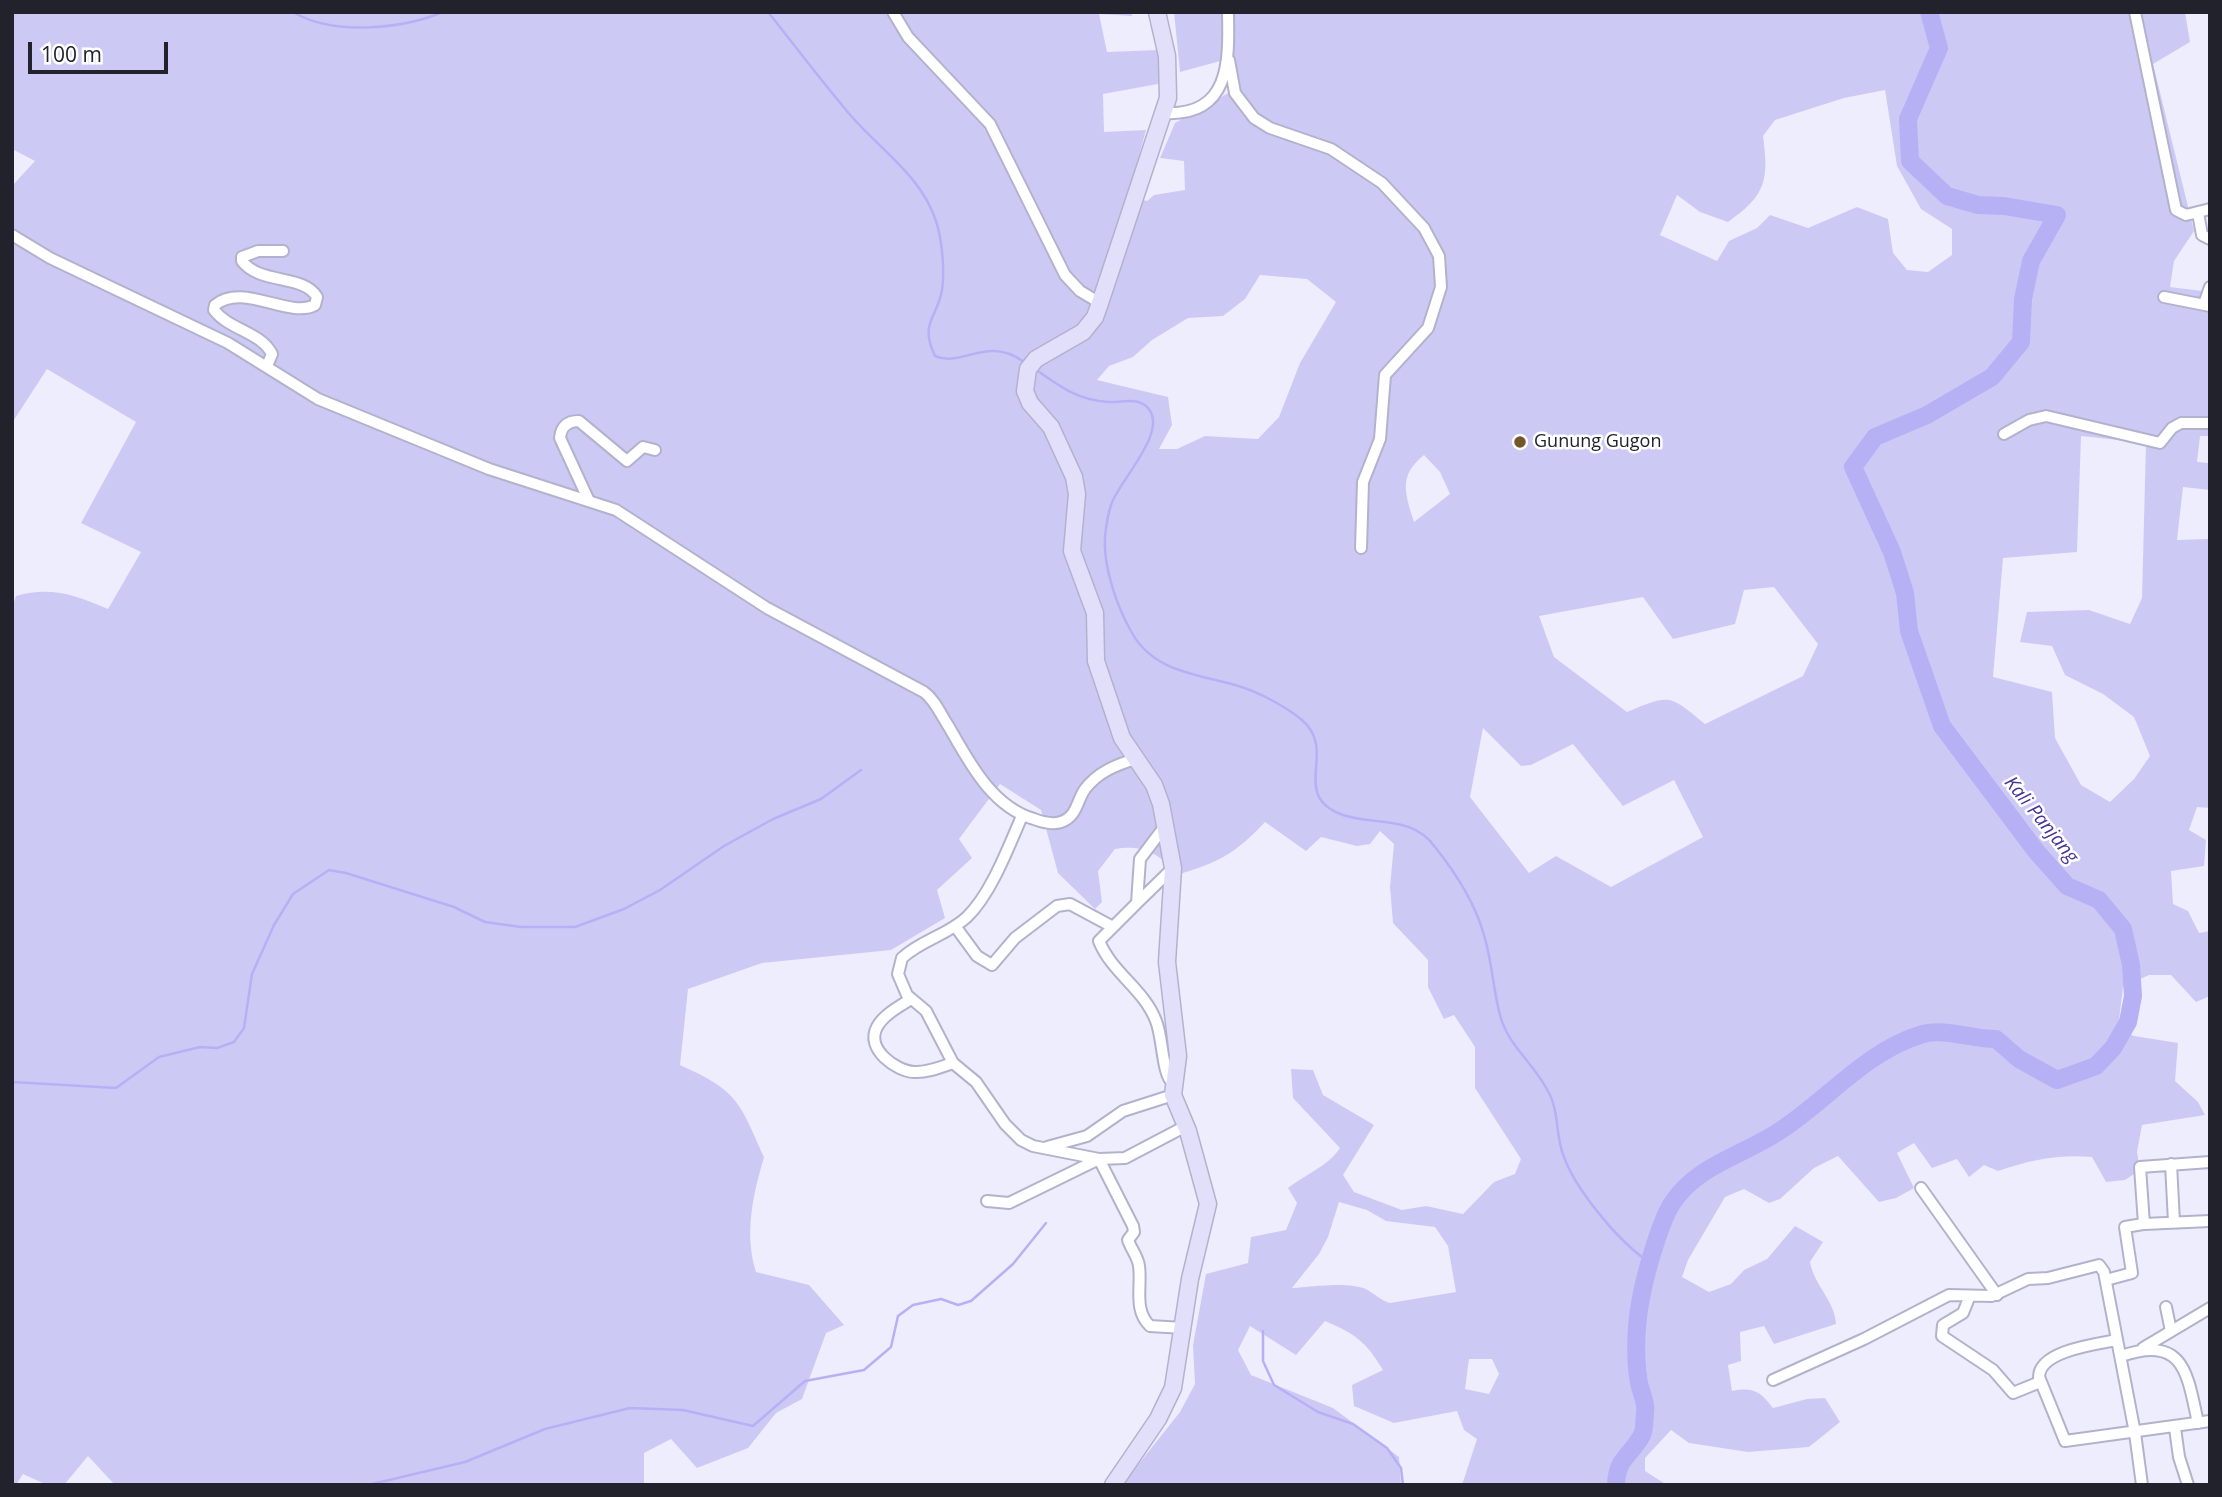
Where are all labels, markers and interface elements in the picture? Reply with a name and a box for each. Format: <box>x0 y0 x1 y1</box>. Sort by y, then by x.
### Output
scale bar <box>32 28 172 72</box>
text: 100 m <box>41 40 102 68</box>
place label: Gunung Gugon <box>1534 431 1661 453</box>
marker: Gunung Gugon <box>1512 434 1528 450</box>
water label: Kali Panjang <box>1999 772 2083 868</box>

